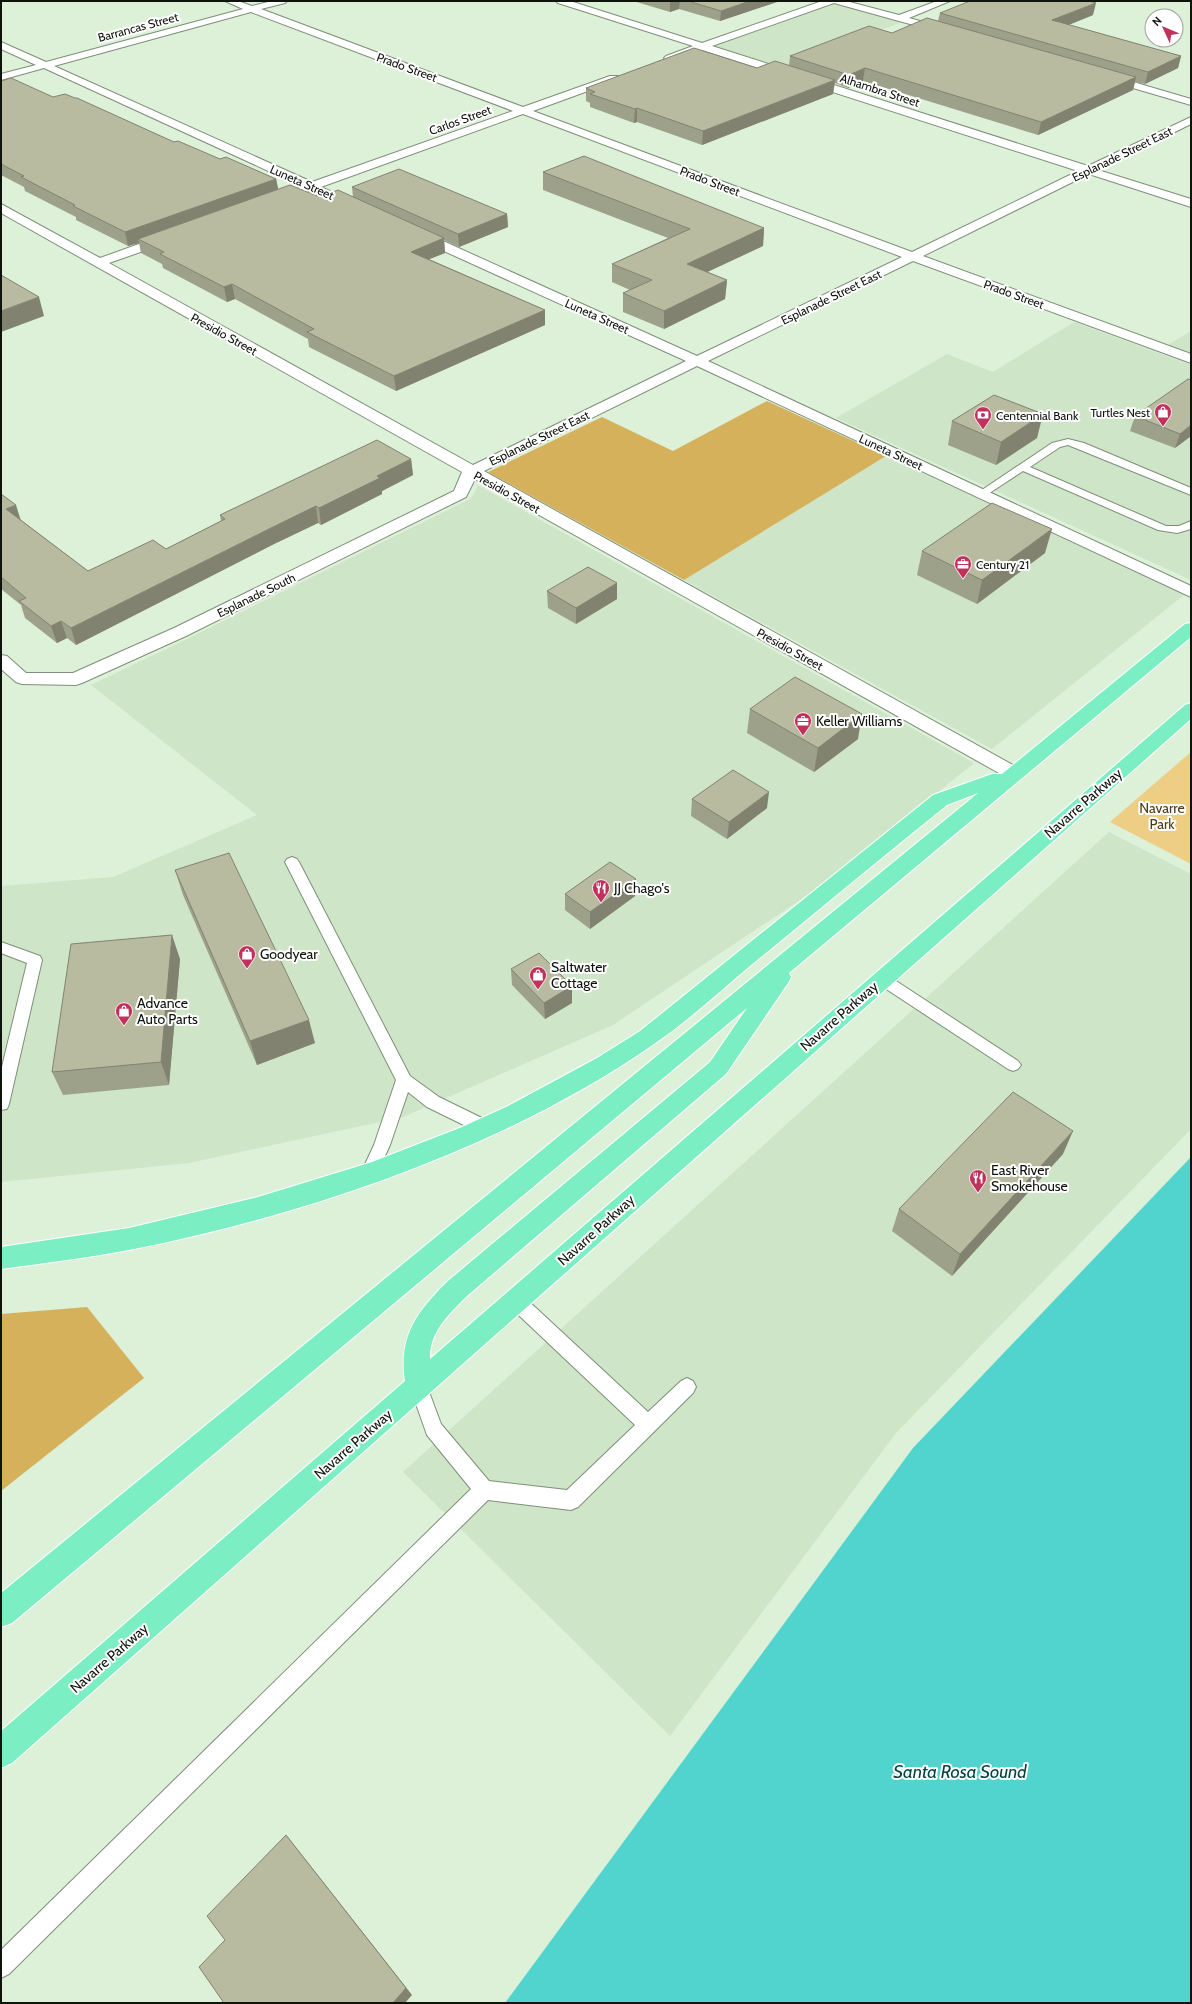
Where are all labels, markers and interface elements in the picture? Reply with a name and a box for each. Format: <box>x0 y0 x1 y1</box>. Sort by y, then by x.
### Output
north arrow <box>1144 8 1184 48</box>
street label: Barrancas Street <box>96 9 180 45</box>
text: N <box>1149 13 1165 29</box>
street label: Prado Street <box>375 49 439 85</box>
street label: Alhambra Street <box>838 70 922 110</box>
street label: Carlos Street <box>427 102 493 138</box>
street label: Esplanade Street East <box>1069 123 1175 185</box>
street label: Luneta Street <box>268 161 336 203</box>
street label: Prado Street <box>678 163 742 199</box>
street label: Esplanade Street East <box>778 266 884 328</box>
street label: Prado Street <box>982 276 1046 312</box>
street label: Luneta Street <box>563 295 631 337</box>
street label: Presidio Street <box>188 310 260 358</box>
shop icon: Turtles Nest <box>1153 402 1173 427</box>
bank icon: Centennial Bank <box>973 405 993 430</box>
place label: Turtles Nest <box>1091 405 1150 420</box>
street label: Esplanade Street East <box>486 407 592 469</box>
place label: Centennial Bank <box>996 408 1079 423</box>
street label: Luneta Street <box>857 431 925 473</box>
street label: Presidio Street <box>471 468 543 516</box>
office icon: Century 21 <box>953 554 973 579</box>
place label: Century 21 <box>976 557 1029 572</box>
street label: Esplanade South <box>214 570 298 620</box>
street label: Presidio Street <box>754 625 826 673</box>
office icon: Keller Williams <box>793 711 813 736</box>
place label: Keller Williams <box>816 712 903 730</box>
street label: Navarre Parkway <box>1040 764 1126 842</box>
park label: Navarre Park <box>1139 799 1185 833</box>
restaurant icon: JJ Chago's <box>591 878 611 903</box>
place label: JJ Chago's <box>613 879 670 897</box>
shop icon: Goodyear <box>237 944 257 969</box>
place label: Goodyear <box>260 945 318 963</box>
place label: Saltwater Cottage <box>551 958 607 992</box>
shop icon: Saltwater Cottage <box>528 965 548 990</box>
street label: Navarre Parkway <box>796 977 882 1055</box>
place label: Advance Auto Parts <box>137 994 198 1028</box>
shop icon: Advance Auto Parts <box>114 1001 134 1026</box>
place label: East River Smokehouse <box>991 1161 1068 1195</box>
restaurant icon: East River Smokehouse <box>968 1168 988 1193</box>
street label: Navarre Parkway <box>554 1191 638 1269</box>
street label: Navarre Parkway <box>310 1405 396 1483</box>
street label: Navarre Parkway <box>66 1619 152 1697</box>
water label: Santa Rosa Sound <box>893 1761 1027 1783</box>

